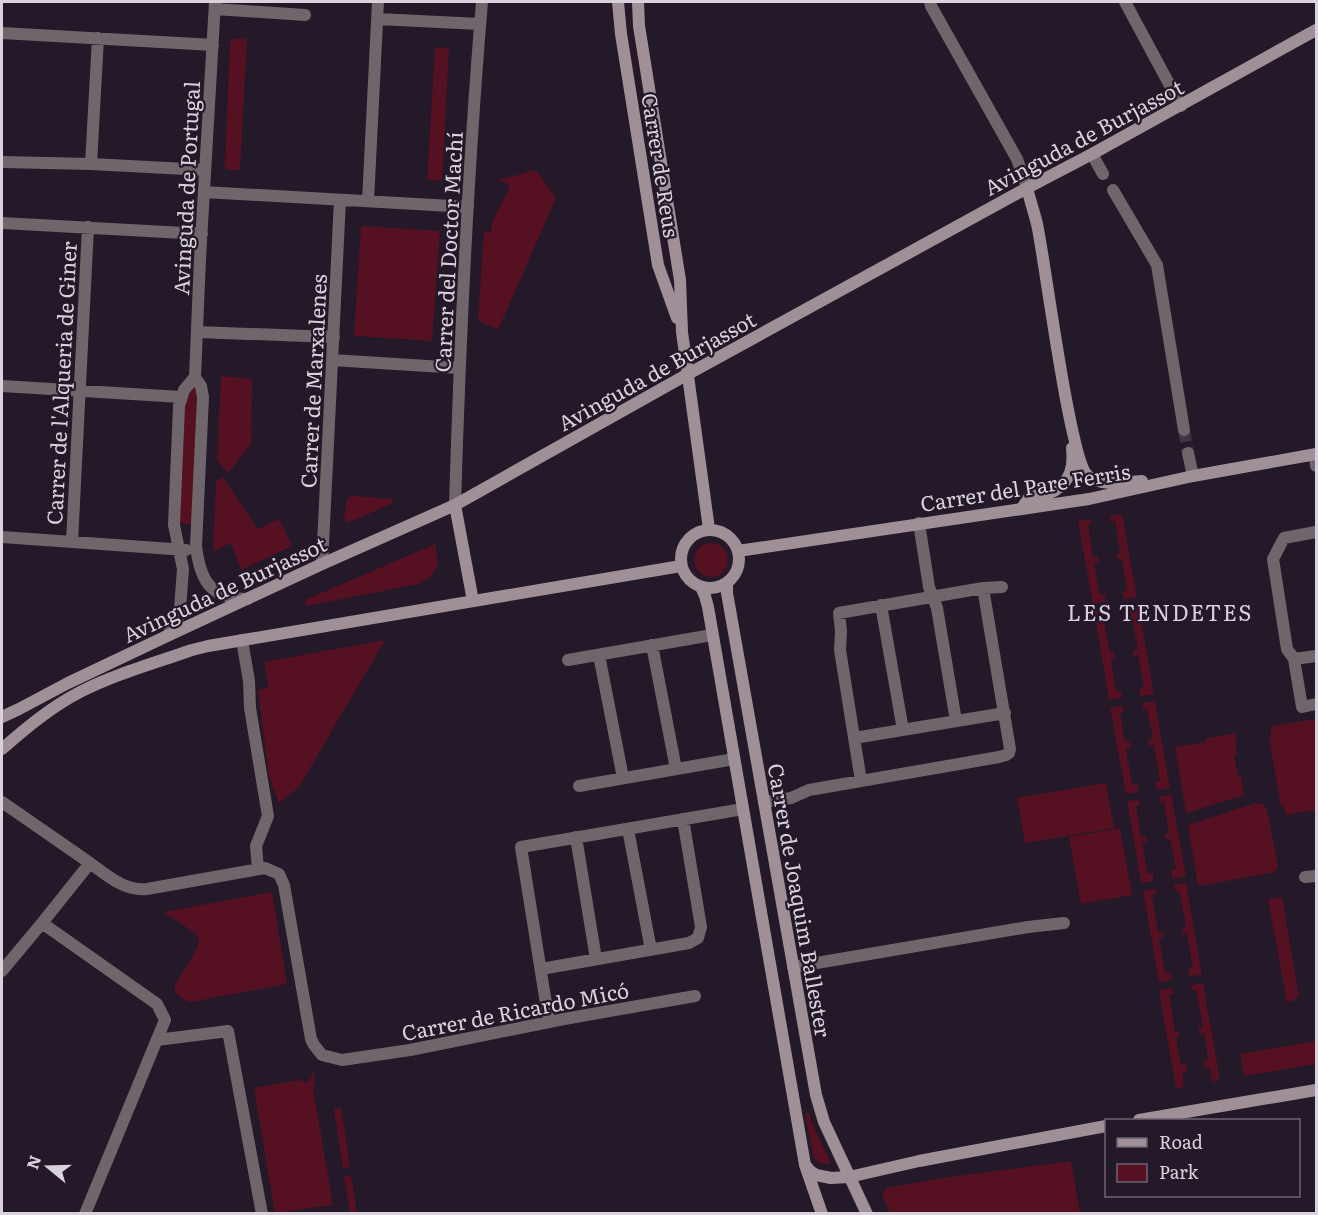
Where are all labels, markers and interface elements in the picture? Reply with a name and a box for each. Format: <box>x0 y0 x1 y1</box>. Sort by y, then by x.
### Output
street label: Avinguda de Burjassot <box>978 70 1189 202</box>
street label: Avinguda de Portugal <box>164 80 206 296</box>
street label: Carrer de Reus <box>635 90 689 240</box>
street label: Carrer del Doctor Machí <box>425 131 469 373</box>
street label: Carrer de l'Alqueria de Giner <box>37 240 83 526</box>
street label: Carrer de Marxalenes <box>291 273 333 489</box>
street label: Avinguda de Burjassot <box>551 302 761 437</box>
street label: Carrer del Pare Ferris <box>918 454 1132 518</box>
street label: Avinguda de Burjassot <box>117 527 332 649</box>
district label: LES TENDETES <box>1067 595 1253 628</box>
street label: Carrer de Joaquim Ballester <box>762 761 840 1039</box>
street label: Carrer de Ricardo Micó <box>399 973 631 1047</box>
legend <box>1105 1119 1300 1197</box>
text: Road <box>1159 1128 1203 1155</box>
north arrow <box>18 1137 78 1197</box>
text: N <box>19 1152 46 1172</box>
text: Park <box>1159 1158 1200 1185</box>

